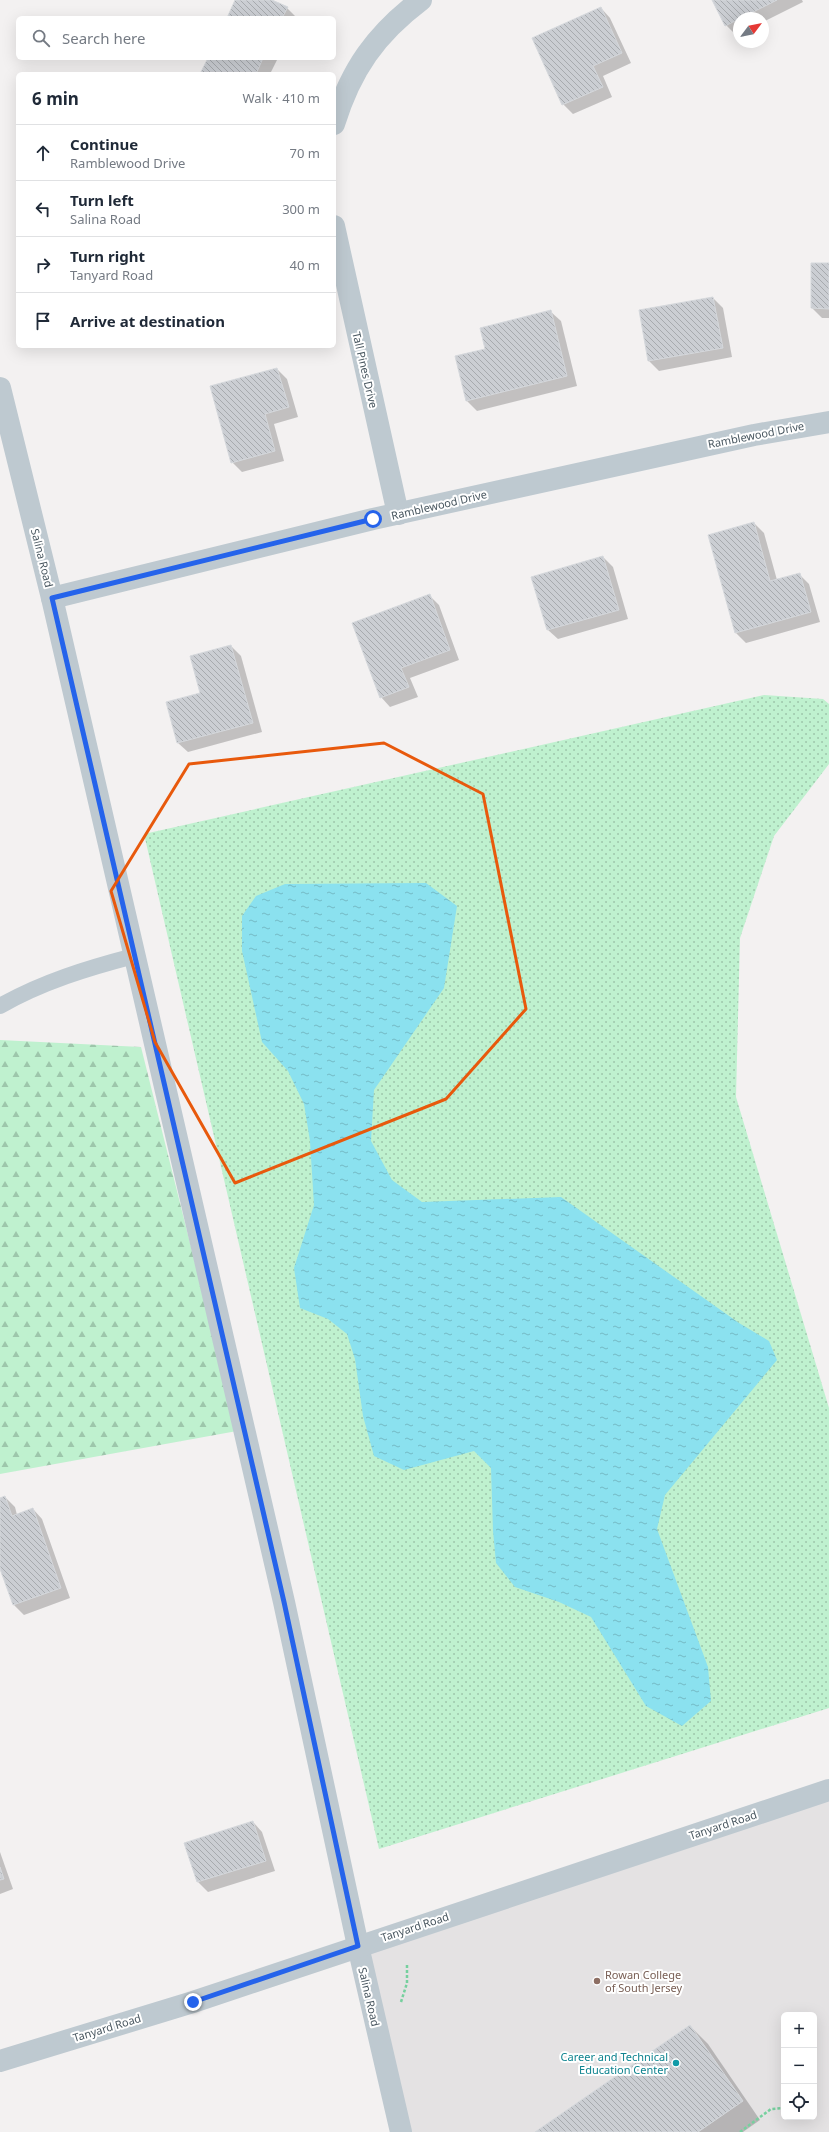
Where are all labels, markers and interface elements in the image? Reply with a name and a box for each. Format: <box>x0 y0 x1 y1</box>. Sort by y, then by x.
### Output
north arrow <box>733 12 769 48</box>
search box <box>16 16 336 60</box>
icon: search <box>30 27 52 49</box>
text: Search here <box>62 28 145 48</box>
text: 6 min <box>32 87 79 110</box>
text: Walk · 410 m <box>242 89 320 107</box>
text: Continue <box>70 134 138 154</box>
icon: ahead <box>32 142 54 164</box>
text: 70 m <box>290 144 320 162</box>
text: Ramblewood Drive <box>70 154 185 172</box>
text: Turn left <box>70 190 134 210</box>
icon: left <box>32 198 54 220</box>
text: 300 m <box>282 200 320 218</box>
text: Salina Road <box>70 210 141 228</box>
text: Turn right <box>70 246 145 266</box>
icon: right <box>32 254 54 276</box>
text: 40 m <box>290 256 320 274</box>
text: Tanyard Road <box>70 266 153 284</box>
icon: arrive <box>32 310 54 332</box>
text: Arrive at destination <box>70 311 225 331</box>
street label: Tall Pines Drive <box>349 330 382 409</box>
street label: Ramblewood Drive <box>707 418 805 451</box>
street label: Ramblewood Drive <box>390 486 488 523</box>
route start <box>364 510 382 528</box>
street label: Salina Road <box>28 527 57 589</box>
street label: Tanyard Road <box>687 1807 759 1843</box>
street label: Tanyard Road <box>379 1909 451 1945</box>
street label: Salina Road <box>355 1966 384 2028</box>
place label: Rowan College of South Jersey <box>605 1967 682 1995</box>
marker: Rowan College of South Jersey <box>592 1976 602 1986</box>
route end <box>184 1993 202 2011</box>
street label: Tanyard Road <box>71 2010 143 2045</box>
map controls <box>781 2012 817 2120</box>
button: + <box>781 2012 817 2048</box>
button: − <box>781 2048 817 2084</box>
place label: Career and Technical Education Center <box>561 2049 668 2077</box>
marker: Career and Technical Education Center <box>671 2058 681 2068</box>
button: locate <box>781 2084 817 2120</box>

